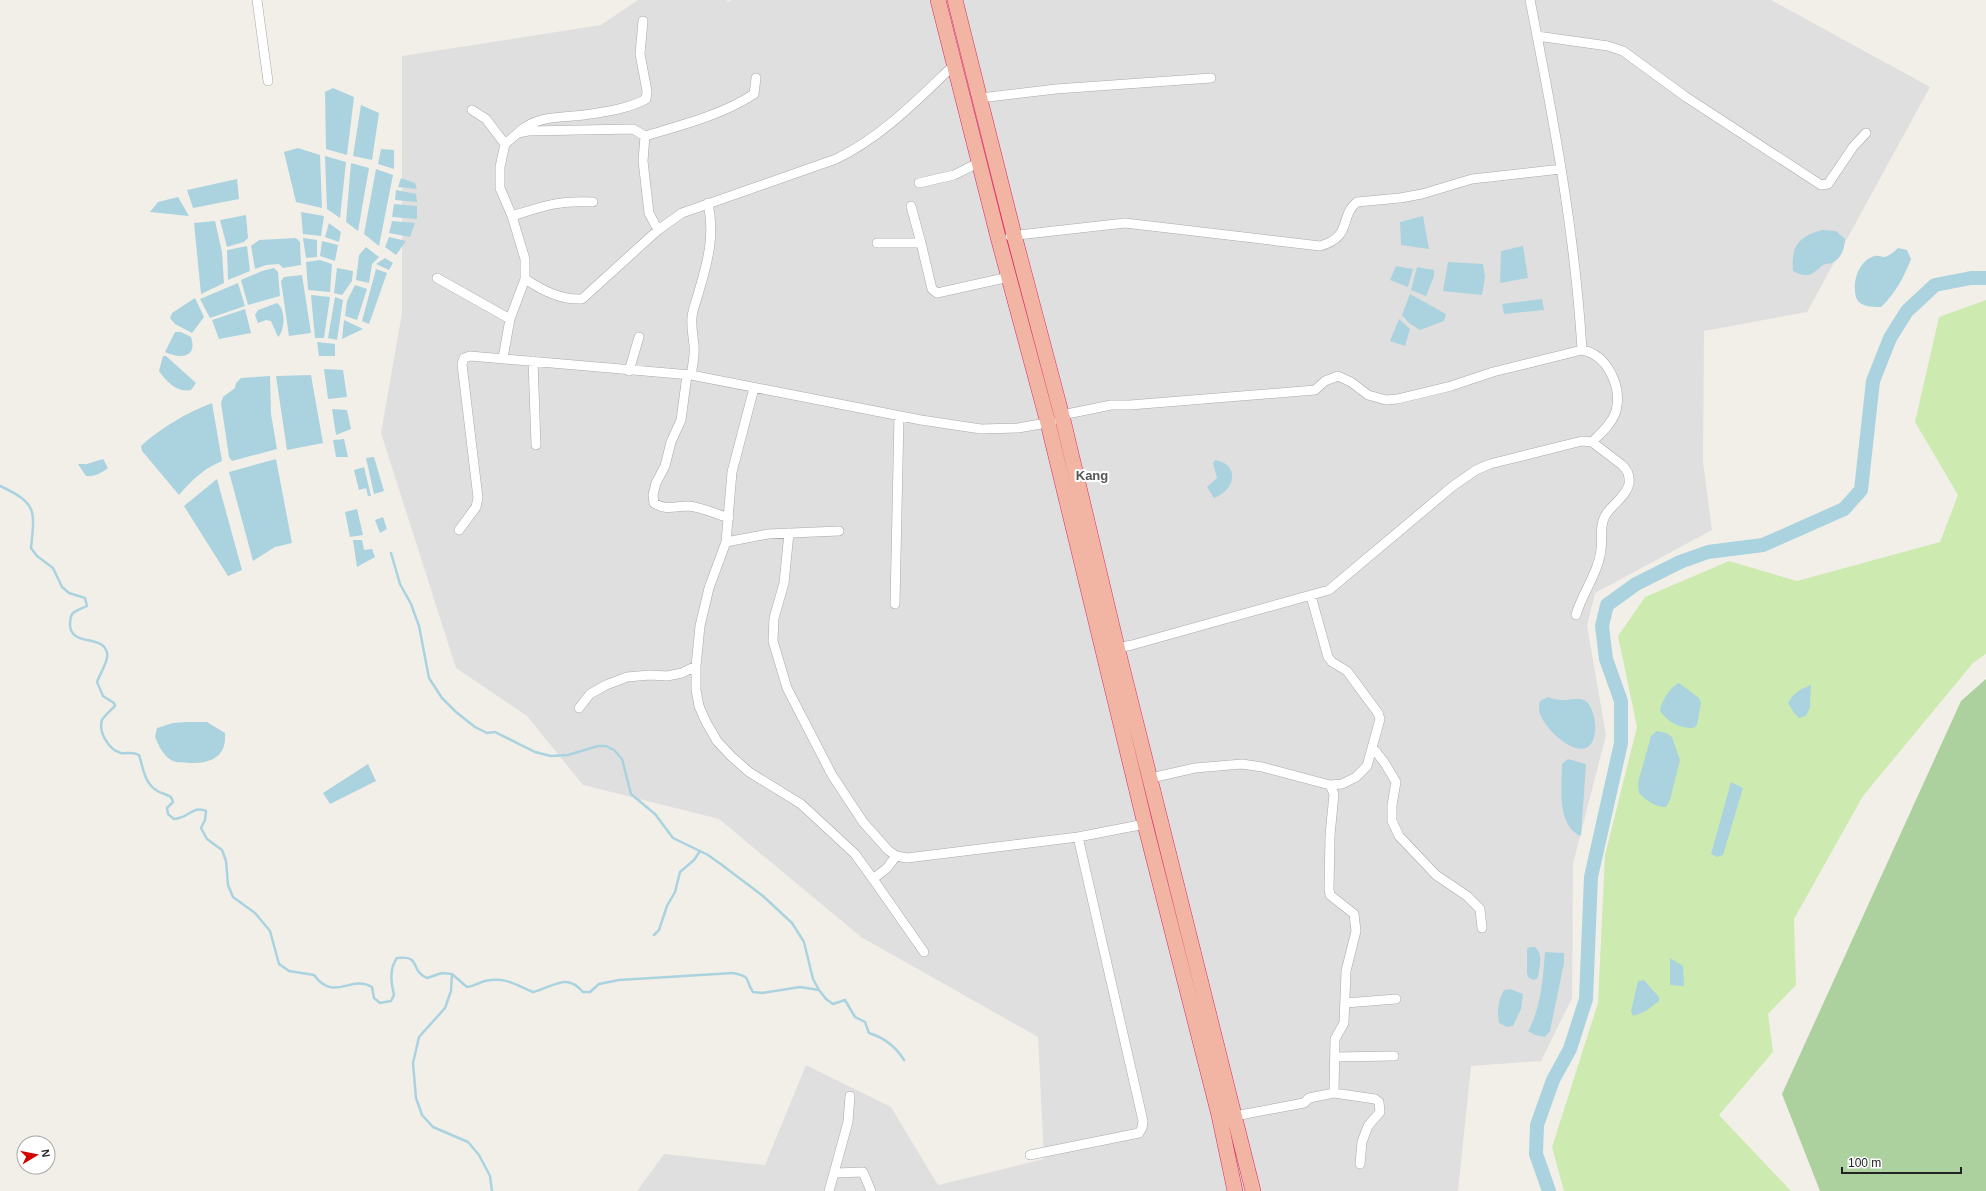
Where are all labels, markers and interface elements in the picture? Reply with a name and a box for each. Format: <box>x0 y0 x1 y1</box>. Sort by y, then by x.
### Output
district label: Kang <box>1076 468 1108 483</box>
north arrow <box>16 1135 56 1175</box>
text: N <box>39 1148 52 1158</box>
scale bar <box>1842 1149 1961 1175</box>
text: 100 m <box>1848 1156 1881 1170</box>

